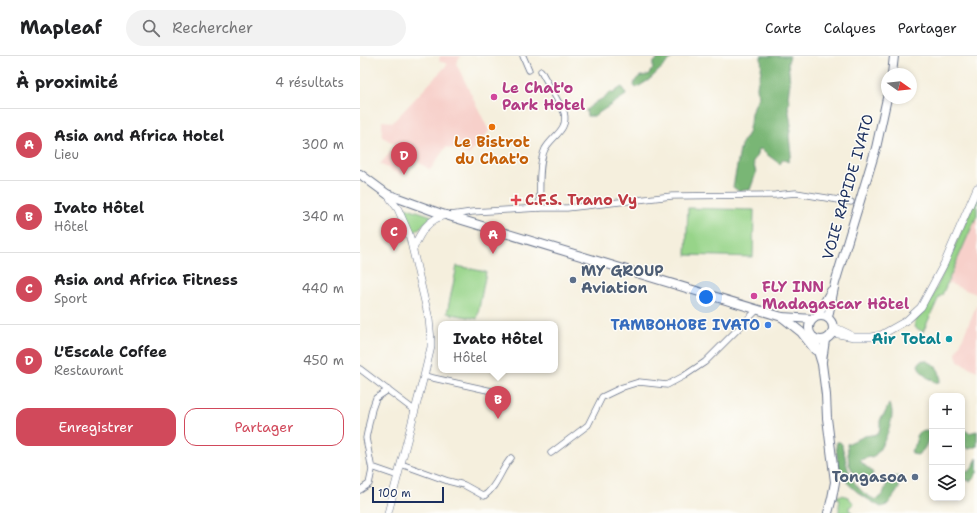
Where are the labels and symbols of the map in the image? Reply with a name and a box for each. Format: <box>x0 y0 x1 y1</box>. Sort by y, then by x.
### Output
north arrow <box>881 68 917 104</box>
place label: Le Chat'o Park Hotel <box>502 78 585 115</box>
marker: Le Chat'o Park Hotel <box>489 92 499 102</box>
street label: VOIE RAPIDE IVATO <box>818 112 878 262</box>
marker: Le Bistrot du Chat'o <box>487 122 497 132</box>
place label: Le Bistrot du Chat'o <box>454 132 530 169</box>
pin: D <box>391 142 417 175</box>
place label: C.F.S. Trano Vy <box>525 190 637 210</box>
marker: C.F.S. Trano Vy <box>510 194 522 206</box>
pin: C <box>381 218 407 251</box>
pin: A <box>480 221 506 254</box>
place label: MY GROUP Aviation <box>581 261 664 298</box>
marker: MY GROUP Aviation <box>568 275 578 285</box>
place label: FLY INN Madagascar Hôtel <box>762 277 909 314</box>
your location <box>696 287 716 307</box>
marker: FLY INN Madagascar Hôtel <box>749 291 759 301</box>
place label: TAMBOHOBE IVATO <box>611 315 760 335</box>
marker: TAMBOHOBE IVATO <box>763 320 773 330</box>
place label: Air Total <box>872 329 941 349</box>
marker: Air Total <box>944 334 954 344</box>
pin: B <box>485 386 511 419</box>
place label: Tongasoa <box>832 467 908 487</box>
marker: Tongasoa <box>910 472 920 482</box>
scale bar <box>372 485 444 504</box>

